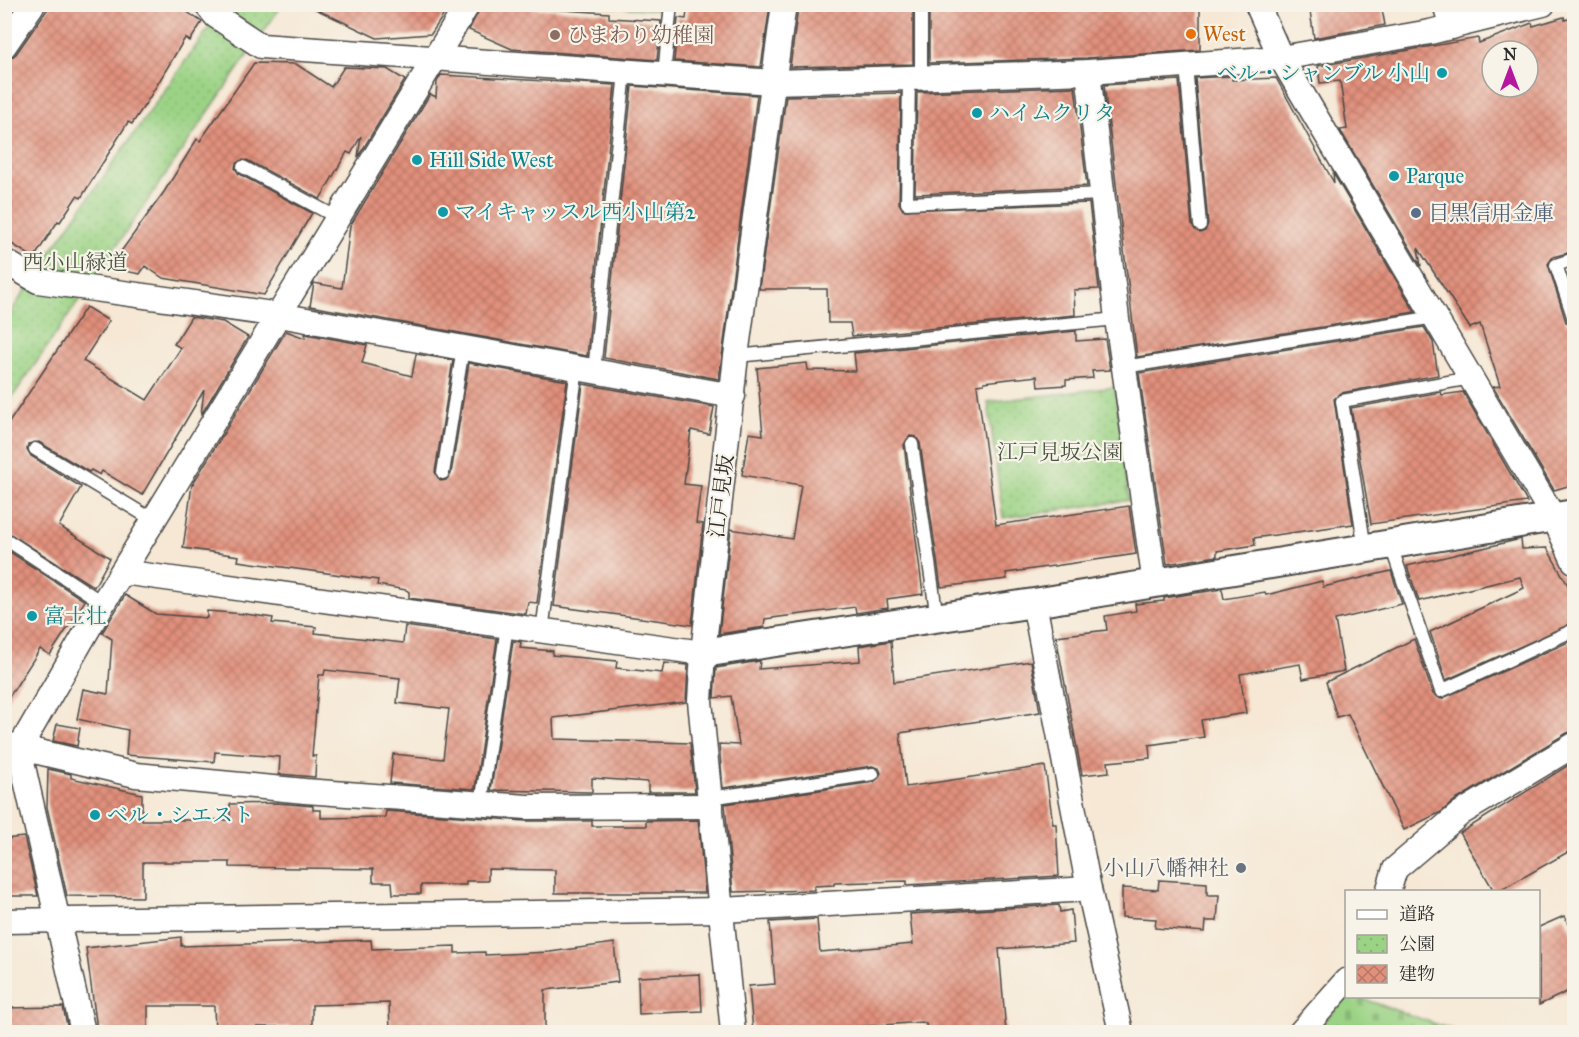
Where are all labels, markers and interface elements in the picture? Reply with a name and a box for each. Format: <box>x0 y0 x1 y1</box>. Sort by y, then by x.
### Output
place label: West <box>1203 21 1246 47</box>
place label: ひまわり幼稚園 <box>567 22 714 48</box>
marker: West <box>1184 27 1198 41</box>
marker: ひまわり幼稚園 <box>548 28 562 42</box>
north arrow <box>1480 39 1540 99</box>
text: N <box>1503 45 1517 64</box>
place label: ベル・シャンブル 小山 <box>1217 60 1430 86</box>
marker: ベル・シャンブル 小山 <box>1435 66 1449 80</box>
place label: ハイムクリタ <box>989 100 1115 126</box>
marker: ハイムクリタ <box>970 106 984 120</box>
place label: Hill Side West <box>429 147 554 173</box>
marker: Hill Side West <box>410 153 424 167</box>
place label: Parque <box>1406 163 1465 189</box>
marker: Parque <box>1387 169 1401 183</box>
place label: マイキャッスル西小山第2 <box>455 199 697 225</box>
place label: 目黒信用金庫 <box>1428 200 1554 226</box>
marker: マイキャッスル西小山第2 <box>436 205 450 219</box>
marker: 目黒信用金庫 <box>1409 206 1423 220</box>
park label: 西小山緑道 <box>23 249 128 275</box>
park label: 江戸見坂公園 <box>997 439 1123 465</box>
street label: 江戸見坂 <box>703 453 739 539</box>
place label: 富士壮 <box>44 603 107 629</box>
marker: 富士壮 <box>25 609 39 623</box>
place label: ベル・シエスト <box>107 802 254 828</box>
marker: ベル・シエスト <box>88 808 102 822</box>
place label: 小山八幡神社 <box>1103 855 1229 881</box>
marker: 小山八幡神社 <box>1234 861 1248 875</box>
legend <box>1345 890 1540 998</box>
text: 道路 <box>1399 903 1435 925</box>
text: 公園 <box>1399 933 1435 955</box>
text: 建物 <box>1399 963 1435 985</box>

